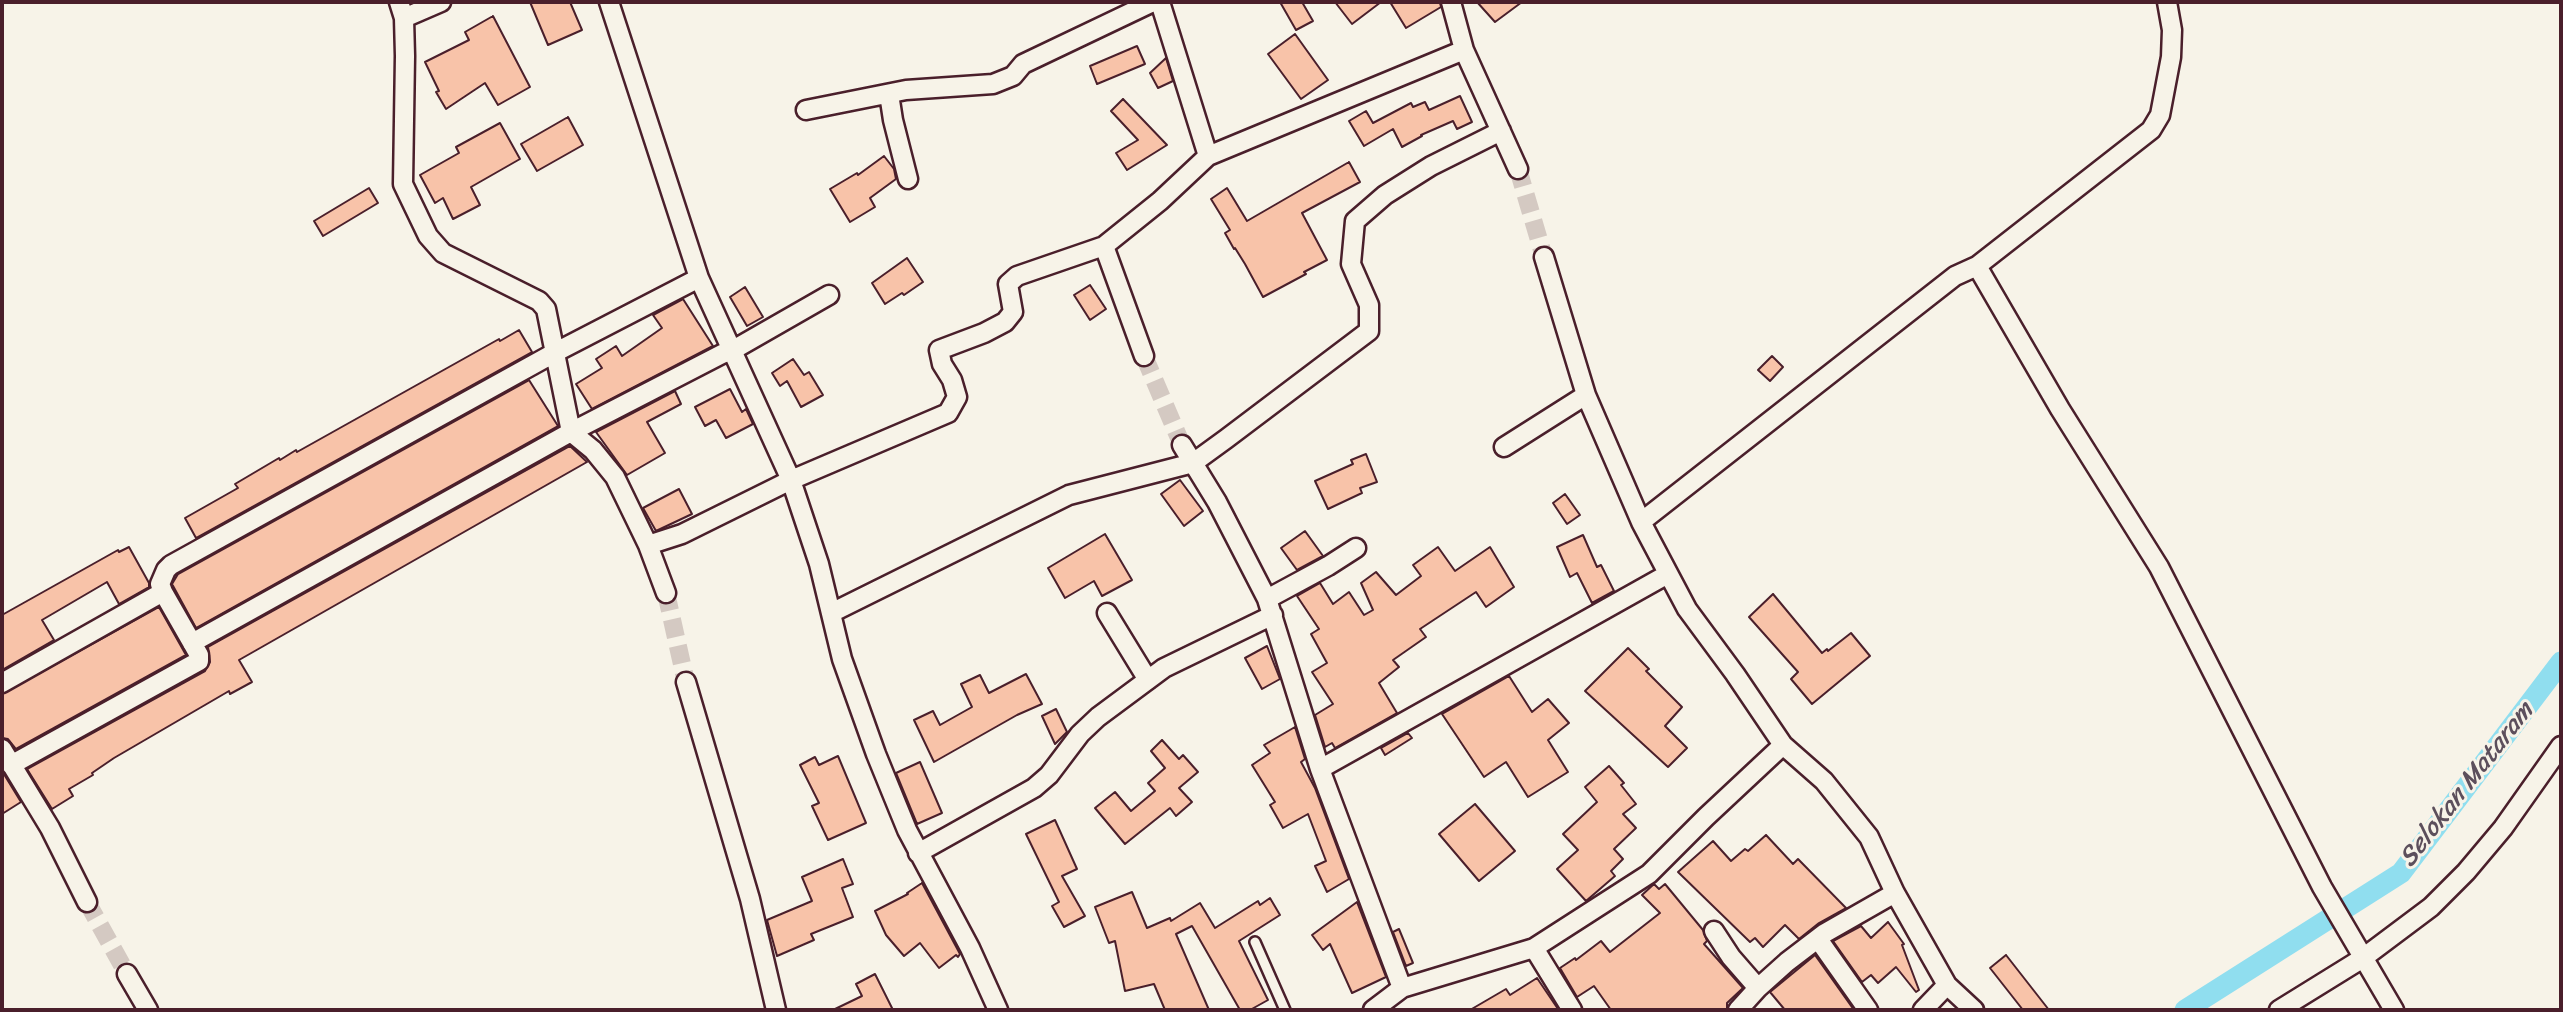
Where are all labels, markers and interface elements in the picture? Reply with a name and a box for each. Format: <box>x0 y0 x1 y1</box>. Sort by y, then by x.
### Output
water label: Selokan Mataram <box>2393 696 2541 874</box>

